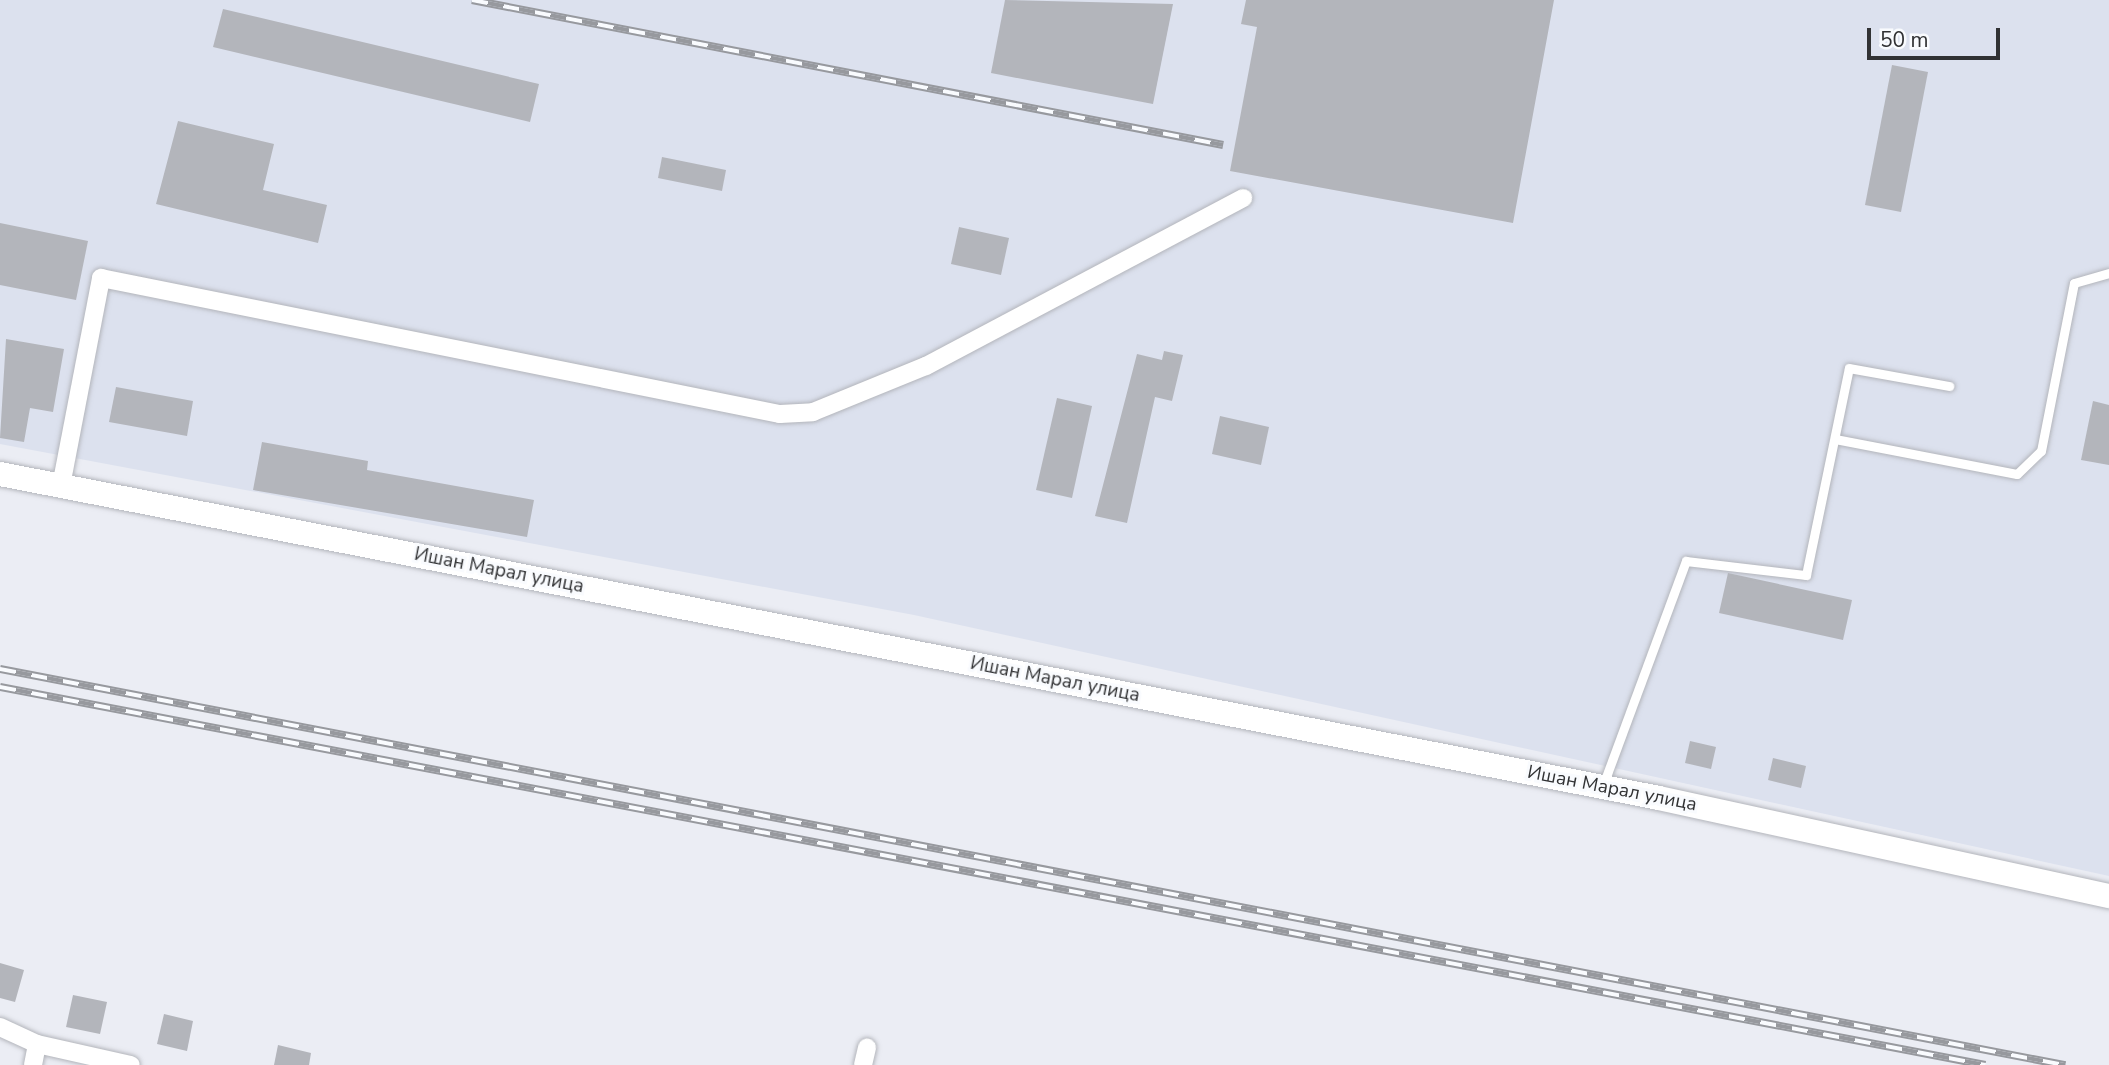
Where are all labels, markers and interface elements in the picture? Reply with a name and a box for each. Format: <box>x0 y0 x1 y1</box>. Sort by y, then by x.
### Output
scale bar <box>1871 14 2004 58</box>
text: 50 m <box>1880 26 1929 54</box>
street label: Ишан Марал улица <box>412 543 586 599</box>
street label: Ишан Марал улица <box>968 652 1142 708</box>
street label: Ишан Марал улица <box>1525 761 1699 817</box>

